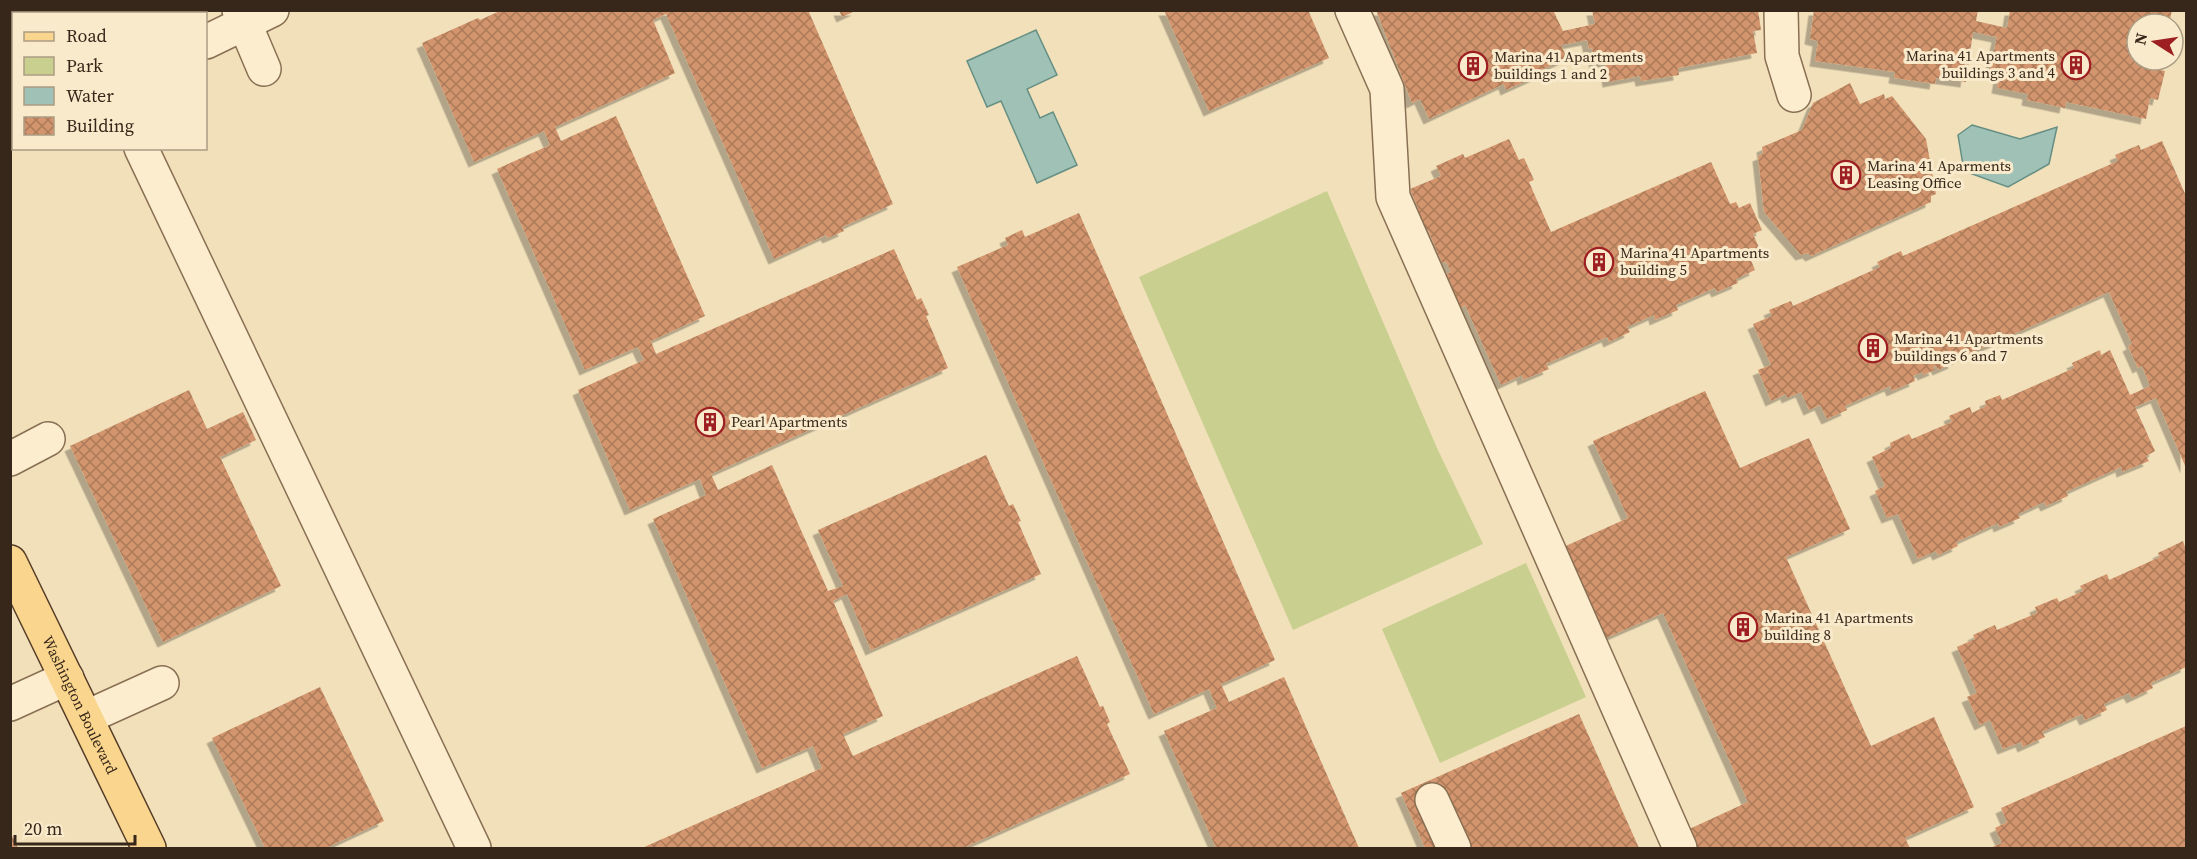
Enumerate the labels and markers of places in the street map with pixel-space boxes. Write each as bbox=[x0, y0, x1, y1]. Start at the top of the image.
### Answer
place label: Marina 41 Apartments buildings 3 and 4 bbox=[1906, 45, 2055, 83]
place label: Marina 41 Apartments buildings 1 and 2 bbox=[1494, 46, 1643, 84]
building icon: Marina 41 Apartments buildings 3 and 4 bbox=[2060, 49, 2092, 81]
building icon: Marina 41 Apartments buildings 1 and 2 bbox=[1457, 50, 1489, 82]
place label: Marina 41 Aparments Leasing Office bbox=[1867, 155, 2011, 193]
building icon: Marina 41 Aparments Leasing Office bbox=[1830, 159, 1862, 191]
place label: Marina 41 Apartments building 5 bbox=[1620, 242, 1769, 280]
building icon: Marina 41 Apartments building 5 bbox=[1583, 246, 1615, 278]
place label: Marina 41 Apartments buildings 6 and 7 bbox=[1894, 328, 2043, 366]
building icon: Marina 41 Apartments buildings 6 and 7 bbox=[1857, 332, 1889, 364]
building icon: Pearl Apartments bbox=[694, 406, 726, 438]
place label: Pearl Apartments bbox=[731, 411, 848, 432]
place label: Marina 41 Apartments building 8 bbox=[1764, 607, 1913, 645]
building icon: Marina 41 Apartments building 8 bbox=[1727, 611, 1759, 643]

